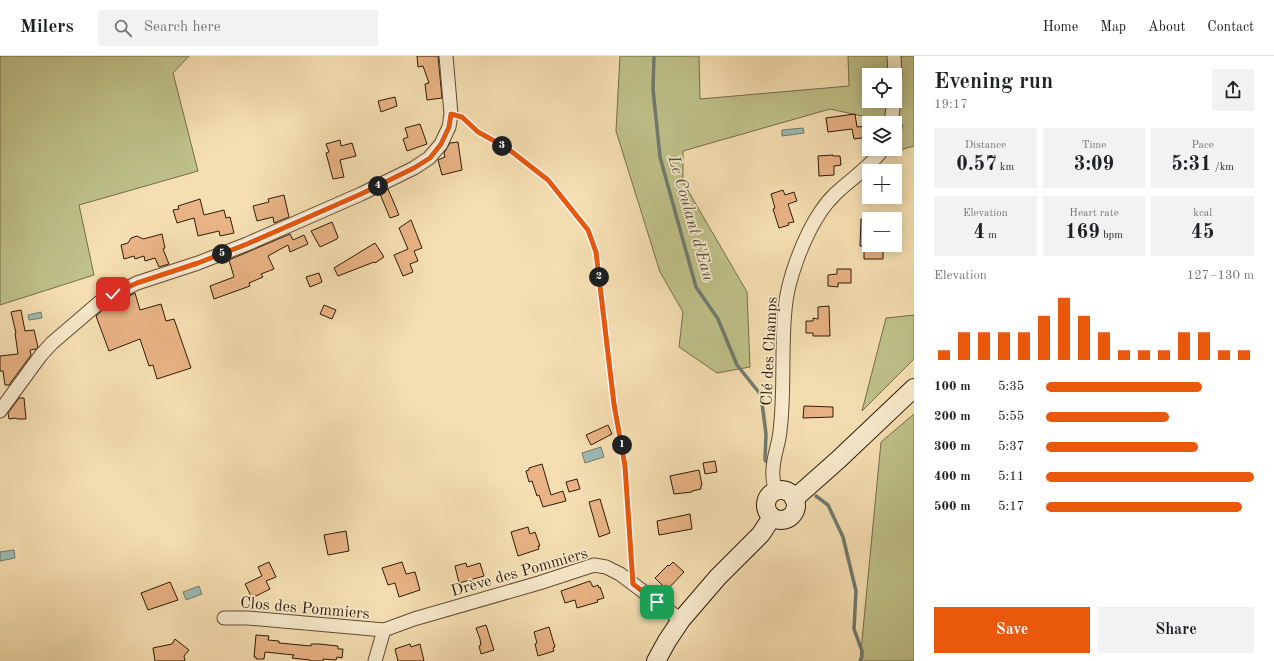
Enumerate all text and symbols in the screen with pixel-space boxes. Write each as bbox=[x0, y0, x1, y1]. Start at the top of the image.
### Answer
search box bbox=[98, 10, 378, 46]
icon: search bbox=[112, 17, 134, 39]
text: Milers bbox=[20, 18, 74, 37]
text: Search here bbox=[144, 20, 221, 35]
text: Home bbox=[1043, 20, 1078, 34]
text: Map bbox=[1100, 20, 1126, 34]
text: About bbox=[1148, 20, 1185, 34]
text: Contact bbox=[1207, 20, 1254, 34]
map controls bbox=[862, 68, 902, 252]
button: locate bbox=[862, 68, 902, 108]
button: share bbox=[1212, 69, 1254, 111]
text: Evening run bbox=[934, 71, 1053, 93]
text: 19:17 bbox=[934, 98, 968, 111]
button: layers bbox=[862, 116, 902, 156]
pin: 3 bbox=[492, 136, 512, 156]
text: 3 bbox=[499, 140, 505, 151]
text: Distance bbox=[965, 140, 1006, 151]
text: Time bbox=[1082, 140, 1106, 151]
text: Pace bbox=[1192, 140, 1214, 151]
water label: Le Coulant d'Eau bbox=[664, 153, 717, 284]
text: 0.57 bbox=[956, 155, 997, 175]
text: 3:09 bbox=[1074, 155, 1114, 175]
text: 5:31 bbox=[1171, 155, 1212, 175]
text: km bbox=[997, 162, 1014, 173]
text: /km bbox=[1212, 162, 1234, 173]
button: + bbox=[862, 164, 902, 204]
pin: 4 bbox=[368, 176, 388, 196]
text: 4 bbox=[375, 180, 381, 191]
text: Elevation bbox=[963, 208, 1008, 219]
text: Heart rate bbox=[1069, 208, 1119, 219]
text: kcal bbox=[1193, 208, 1212, 219]
button: − bbox=[862, 212, 902, 252]
text: 4 bbox=[974, 223, 985, 243]
text: 169 bbox=[1065, 223, 1100, 243]
text: 45 bbox=[1191, 223, 1214, 243]
text: m bbox=[985, 230, 997, 241]
text: bpm bbox=[1100, 230, 1123, 241]
pin: 5 bbox=[212, 244, 232, 264]
text: 5 bbox=[219, 248, 225, 259]
pin: 2 bbox=[589, 267, 609, 287]
text: Elevation bbox=[934, 269, 987, 282]
text: 127–130 m bbox=[1187, 269, 1254, 282]
text: 2 bbox=[596, 271, 602, 282]
pin bbox=[96, 277, 130, 311]
icon: check bbox=[102, 283, 124, 305]
street label: Clé des Champs bbox=[759, 296, 781, 406]
text: 100 m bbox=[934, 380, 971, 393]
text: 5:35 bbox=[998, 380, 1024, 393]
text: 200 m bbox=[934, 410, 971, 423]
text: 5:55 bbox=[998, 410, 1024, 423]
pin: 1 bbox=[612, 435, 632, 455]
text: 1 bbox=[619, 439, 625, 450]
text: 300 m bbox=[934, 440, 971, 453]
text: 5:37 bbox=[998, 440, 1024, 453]
text: 400 m bbox=[934, 470, 971, 483]
text: 5:11 bbox=[998, 470, 1024, 483]
text: 500 m bbox=[934, 500, 971, 513]
text: 5:17 bbox=[998, 500, 1024, 513]
street label: Drève des Pommiers bbox=[449, 546, 590, 600]
pin bbox=[640, 585, 674, 619]
icon: arrive bbox=[646, 591, 668, 613]
street label: Clos des Pommiers bbox=[239, 595, 370, 623]
button: Save bbox=[934, 607, 1090, 653]
button: Share bbox=[1098, 607, 1254, 653]

